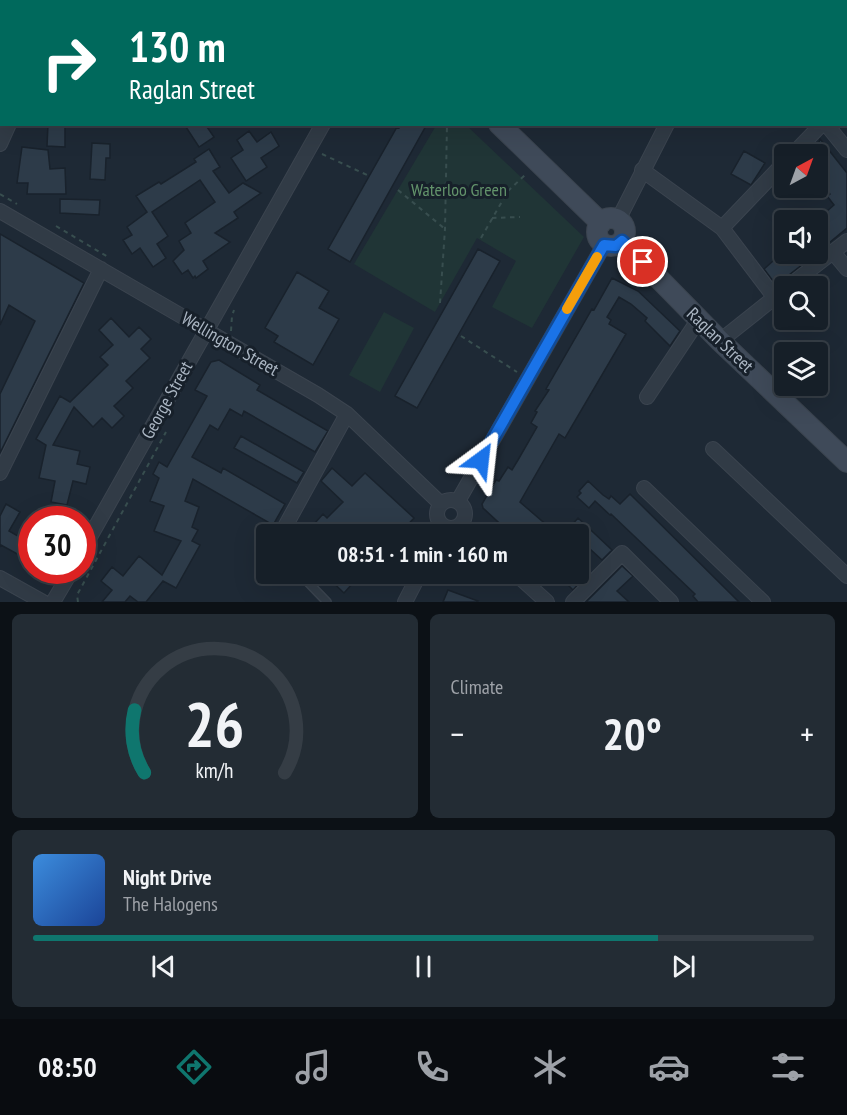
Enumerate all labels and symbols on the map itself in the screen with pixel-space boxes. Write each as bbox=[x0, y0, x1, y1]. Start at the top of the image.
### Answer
north arrow bbox=[774, 144, 828, 198]
park label: Waterloo Green bbox=[411, 178, 507, 201]
pin bbox=[617, 236, 668, 287]
street label: Raglan Street bbox=[682, 302, 759, 377]
street label: Wellington Street bbox=[178, 307, 283, 381]
street label: George Street bbox=[136, 357, 197, 443]
position arrow bbox=[449, 428, 513, 492]
speed limit sign: 30 bbox=[18, 506, 96, 584]

